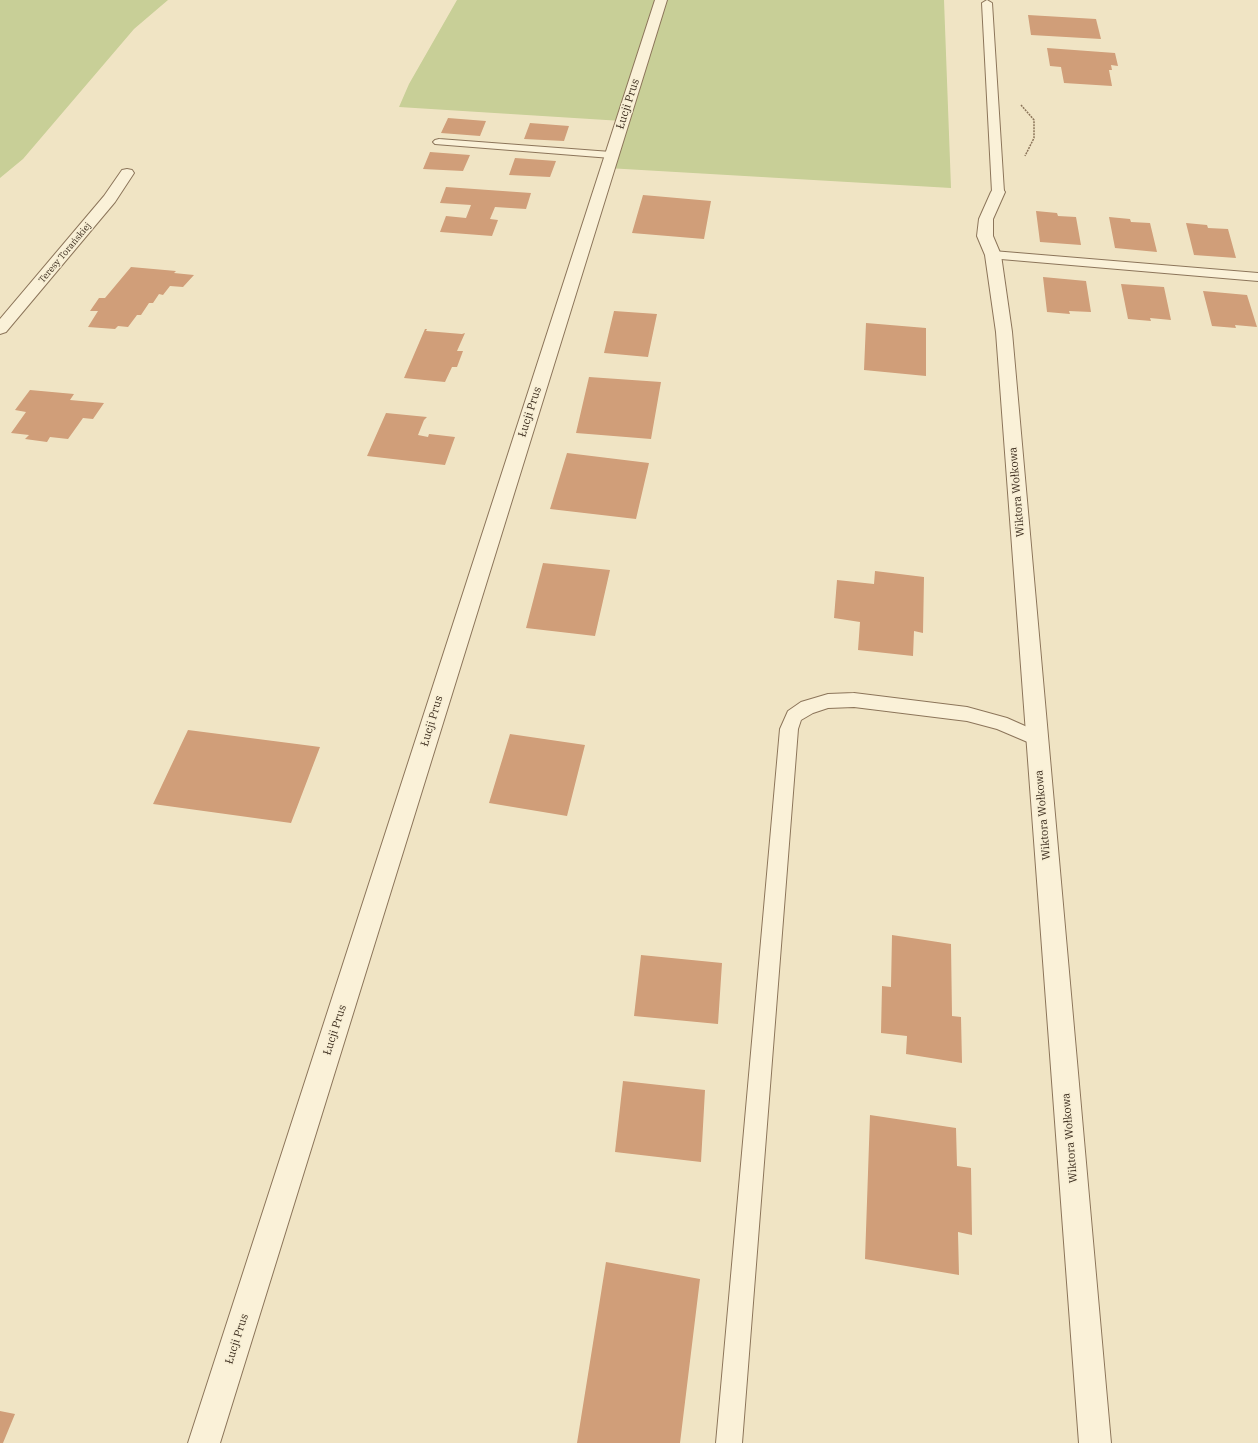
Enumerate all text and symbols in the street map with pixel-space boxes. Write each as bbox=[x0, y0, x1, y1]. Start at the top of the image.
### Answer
street label: Łucji Prus bbox=[614, 77, 642, 131]
street label: Teresy Torańskiej bbox=[37, 221, 93, 285]
street label: Łucji Prus bbox=[516, 385, 544, 439]
street label: Wiktora Wołkowa bbox=[1006, 446, 1028, 538]
street label: Łucji Prus bbox=[418, 694, 446, 748]
street label: Wiktora Wołkowa bbox=[1032, 769, 1054, 861]
street label: Łucji Prus bbox=[321, 1003, 349, 1057]
street label: Wiktora Wołkowa bbox=[1059, 1092, 1081, 1184]
street label: Łucji Prus bbox=[223, 1312, 251, 1366]

